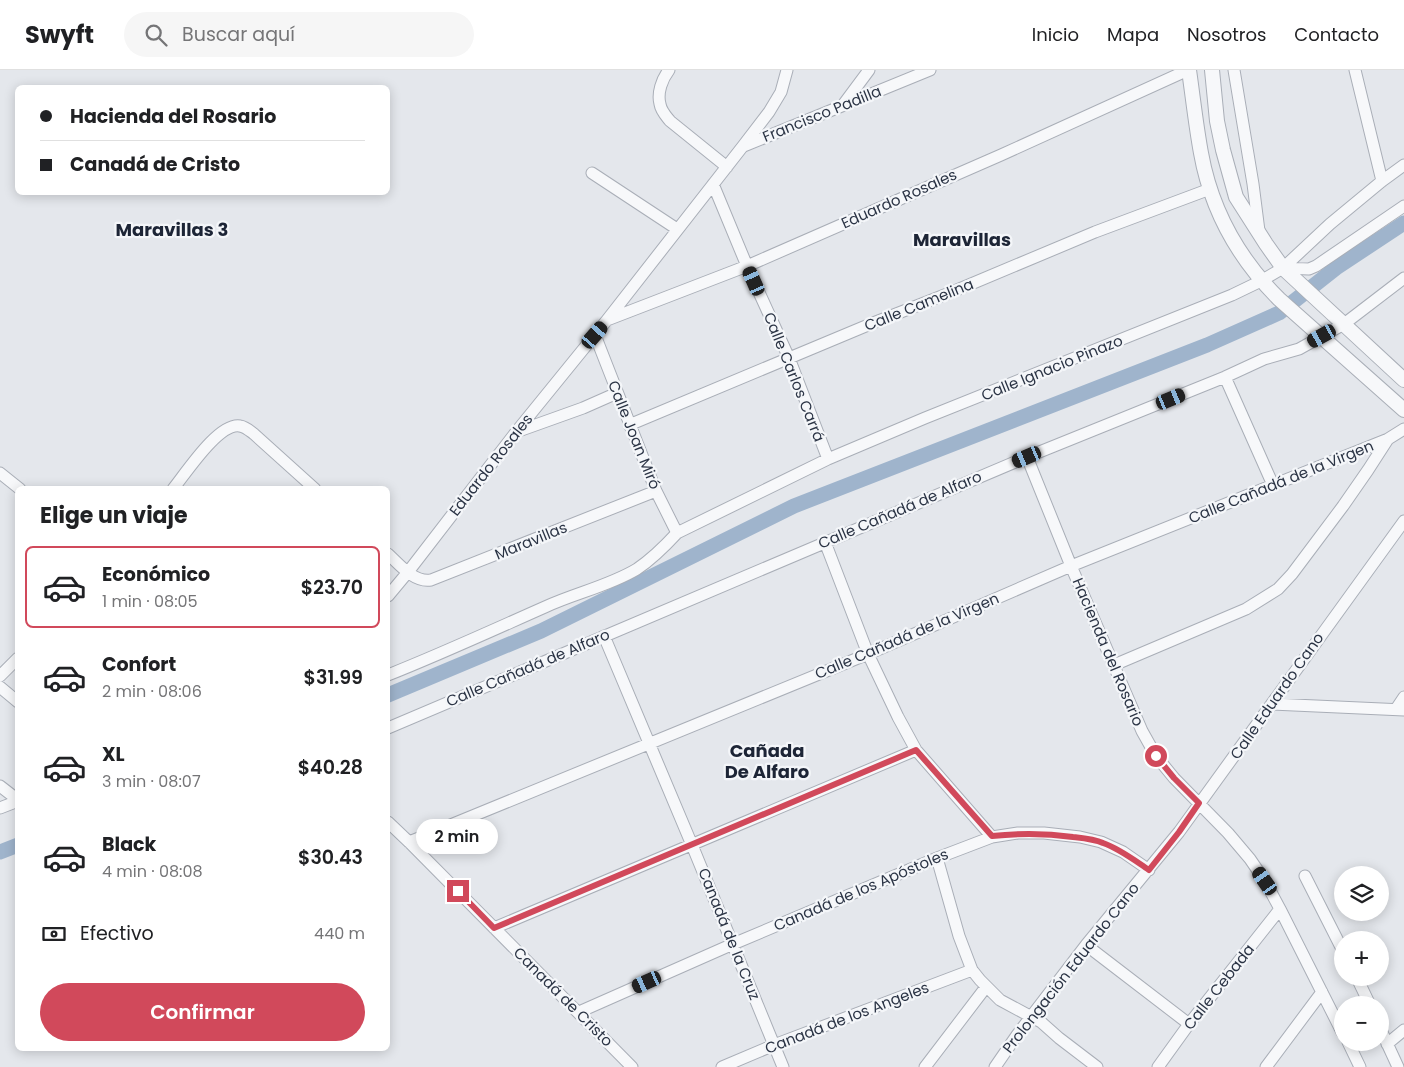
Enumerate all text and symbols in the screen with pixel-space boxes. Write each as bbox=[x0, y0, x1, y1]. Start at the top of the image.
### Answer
search box bbox=[124, 12, 474, 57]
text: Swyft bbox=[25, 18, 94, 51]
icon: search bbox=[142, 21, 170, 49]
text: Buscar aquí bbox=[182, 21, 295, 48]
text: Inicio bbox=[1032, 22, 1079, 47]
text: Mapa bbox=[1107, 22, 1159, 47]
text: Nosotros bbox=[1187, 22, 1266, 47]
text: Contacto bbox=[1294, 22, 1379, 47]
street label: Francisco Padilla bbox=[759, 80, 884, 147]
text: Hacienda del Rosario bbox=[70, 103, 276, 130]
text: Canadá de Cristo bbox=[70, 151, 240, 178]
street label: Eduardo Rosales bbox=[838, 164, 960, 233]
district label: Maravillas 3 bbox=[116, 217, 228, 242]
district label: Maravillas bbox=[913, 227, 1011, 252]
car bbox=[741, 264, 766, 298]
street label: Calle Camelina bbox=[861, 273, 977, 336]
street label: Calle Carlos Carrá bbox=[759, 309, 830, 445]
car bbox=[579, 319, 610, 351]
car bbox=[1305, 322, 1338, 350]
street label: Calle Ignacio Pinazo bbox=[978, 330, 1126, 406]
street label: Calle Joan Miró bbox=[603, 377, 666, 492]
car bbox=[1154, 386, 1187, 412]
street label: Eduardo Rosales bbox=[444, 409, 537, 520]
street label: Calle Cañadá de la Virgen bbox=[1185, 435, 1376, 528]
car bbox=[1010, 444, 1043, 470]
street label: Calle Cañadá de Alfaro bbox=[815, 466, 985, 554]
text: Elige un viaje bbox=[40, 500, 188, 531]
street label: Maravillas bbox=[492, 516, 570, 565]
text: Económico bbox=[102, 561, 210, 588]
icon: car bbox=[42, 565, 87, 610]
text: $23.70 bbox=[301, 574, 363, 601]
street label: Hacienda del Rosario bbox=[1068, 574, 1149, 729]
street label: Calle Cañadá de la Virgen bbox=[812, 587, 1002, 684]
text: 1 min · 08:05 bbox=[102, 590, 198, 613]
street label: Calle Cañadá de Alfaro bbox=[443, 624, 613, 712]
street label: Calle Eduardo Cano bbox=[1225, 628, 1328, 763]
text: Confort bbox=[102, 651, 176, 678]
icon: car bbox=[42, 655, 87, 700]
text: $31.99 bbox=[304, 664, 363, 691]
text: 2 min · 08:06 bbox=[102, 680, 202, 703]
district label: Cañada De Alfaro bbox=[725, 738, 809, 784]
text: XL bbox=[102, 741, 125, 768]
icon: car bbox=[42, 745, 87, 790]
route start bbox=[1145, 745, 1167, 767]
text: $40.28 bbox=[298, 754, 363, 781]
text: 3 min · 08:07 bbox=[102, 770, 201, 793]
callout: 2 min bbox=[417, 818, 499, 854]
text: 2 min bbox=[435, 825, 479, 848]
text: Black bbox=[102, 831, 156, 858]
icon: car bbox=[42, 835, 87, 880]
street label: Canadá de los Apóstoles bbox=[770, 843, 952, 936]
text: $30.43 bbox=[298, 844, 363, 871]
text: 4 min · 08:08 bbox=[102, 860, 203, 883]
car bbox=[1250, 864, 1279, 898]
street label: Canadá de la Cruz bbox=[693, 865, 766, 1003]
map controls bbox=[1334, 866, 1389, 1051]
button: layers bbox=[1334, 866, 1389, 921]
street label: Prolongación Eduardo Cano bbox=[997, 878, 1144, 1057]
route end bbox=[447, 880, 469, 902]
icon: cash bbox=[40, 920, 68, 948]
text: Efectivo bbox=[80, 920, 154, 947]
text: 440 m bbox=[314, 922, 365, 945]
button: + bbox=[1334, 931, 1389, 986]
street label: Calle Cebada bbox=[1178, 939, 1259, 1034]
street label: Canadá de Cristo bbox=[509, 942, 618, 1051]
car bbox=[630, 969, 663, 995]
street label: Canadá de los Angeles bbox=[762, 976, 932, 1059]
button: Confirmar bbox=[40, 983, 365, 1041]
button: − bbox=[1334, 996, 1389, 1051]

